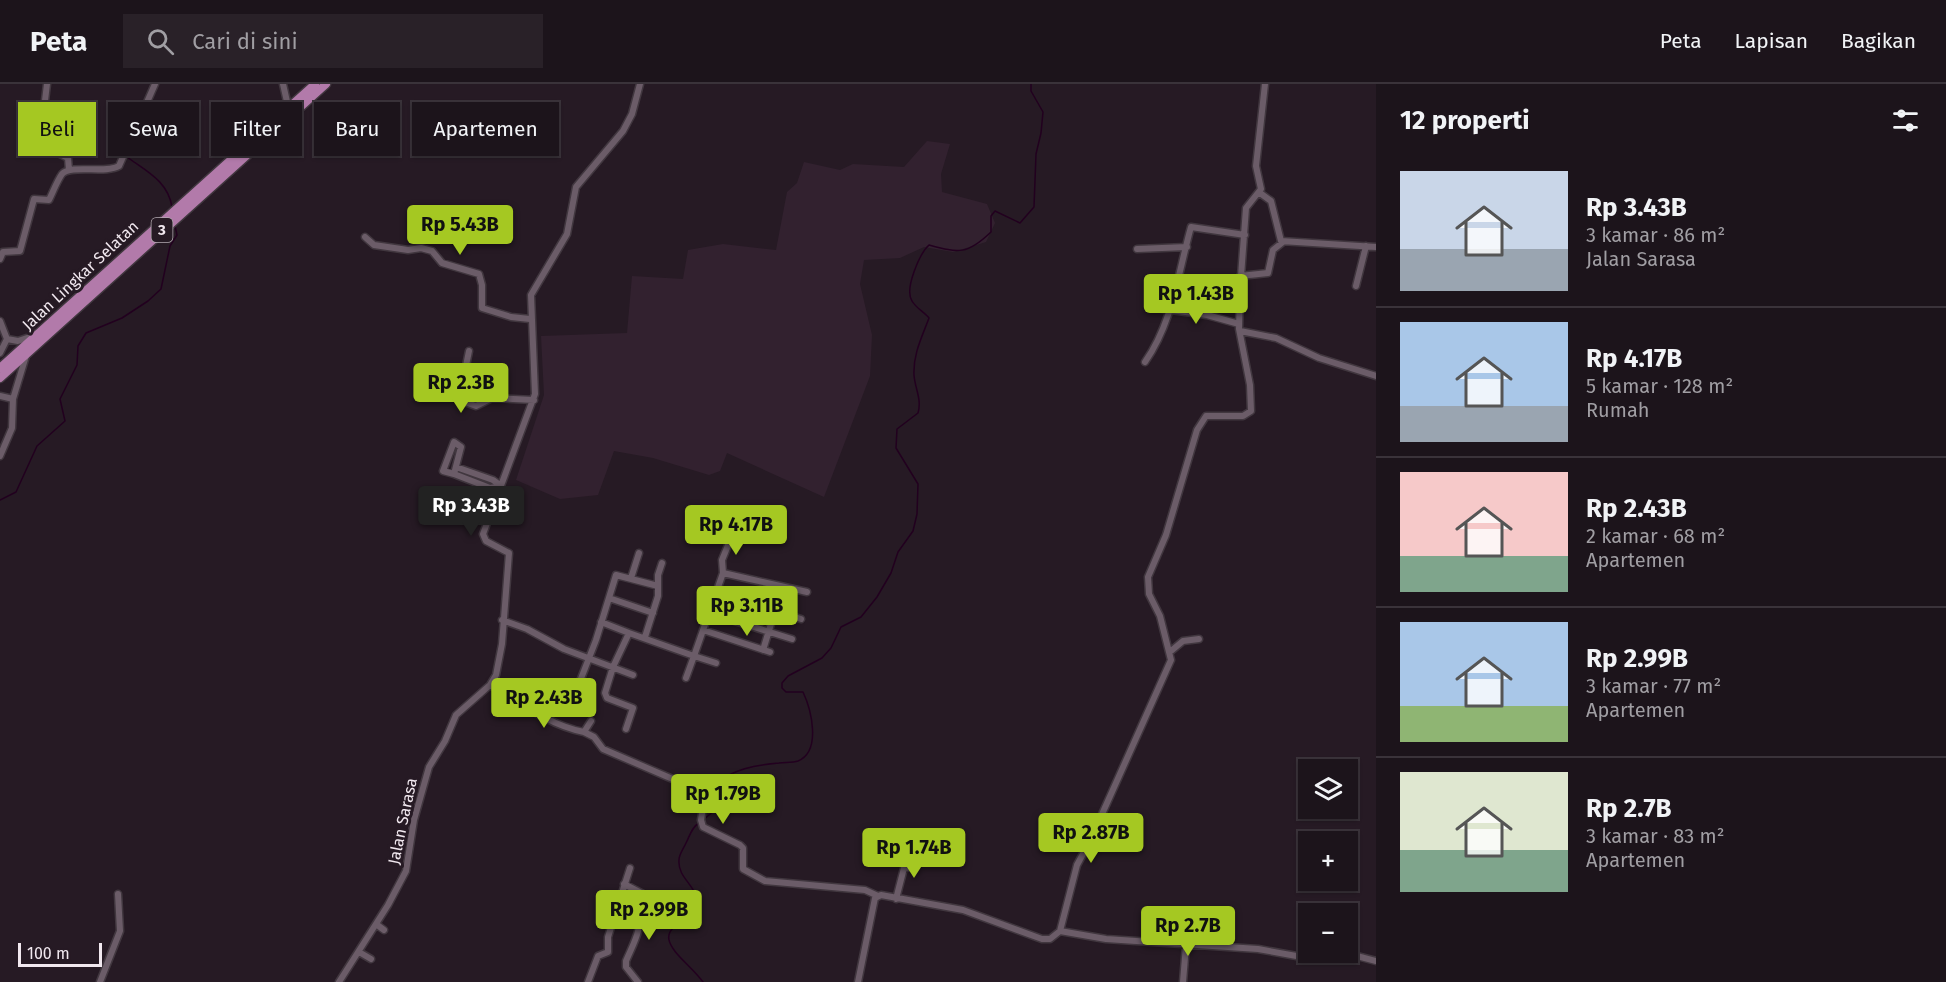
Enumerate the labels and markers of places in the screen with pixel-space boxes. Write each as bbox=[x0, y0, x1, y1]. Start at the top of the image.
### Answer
pin: Rp 5.43B bbox=[398, 205, 522, 256]
pin: Rp 1.43B bbox=[1134, 274, 1258, 325]
pin: Rp 2.3B bbox=[406, 363, 516, 414]
pin: Rp 3.43B bbox=[409, 486, 533, 537]
pin: Rp 4.17B bbox=[674, 505, 798, 556]
pin: Rp 3.11B bbox=[685, 586, 809, 637]
pin: Rp 2.43B bbox=[482, 678, 606, 729]
pin: Rp 1.79B bbox=[661, 774, 785, 825]
pin: Rp 2.87B bbox=[1029, 813, 1153, 864]
pin: Rp 1.74B bbox=[852, 828, 976, 879]
pin: Rp 2.99B bbox=[587, 890, 711, 941]
pin: Rp 2.7B bbox=[1133, 906, 1243, 957]

